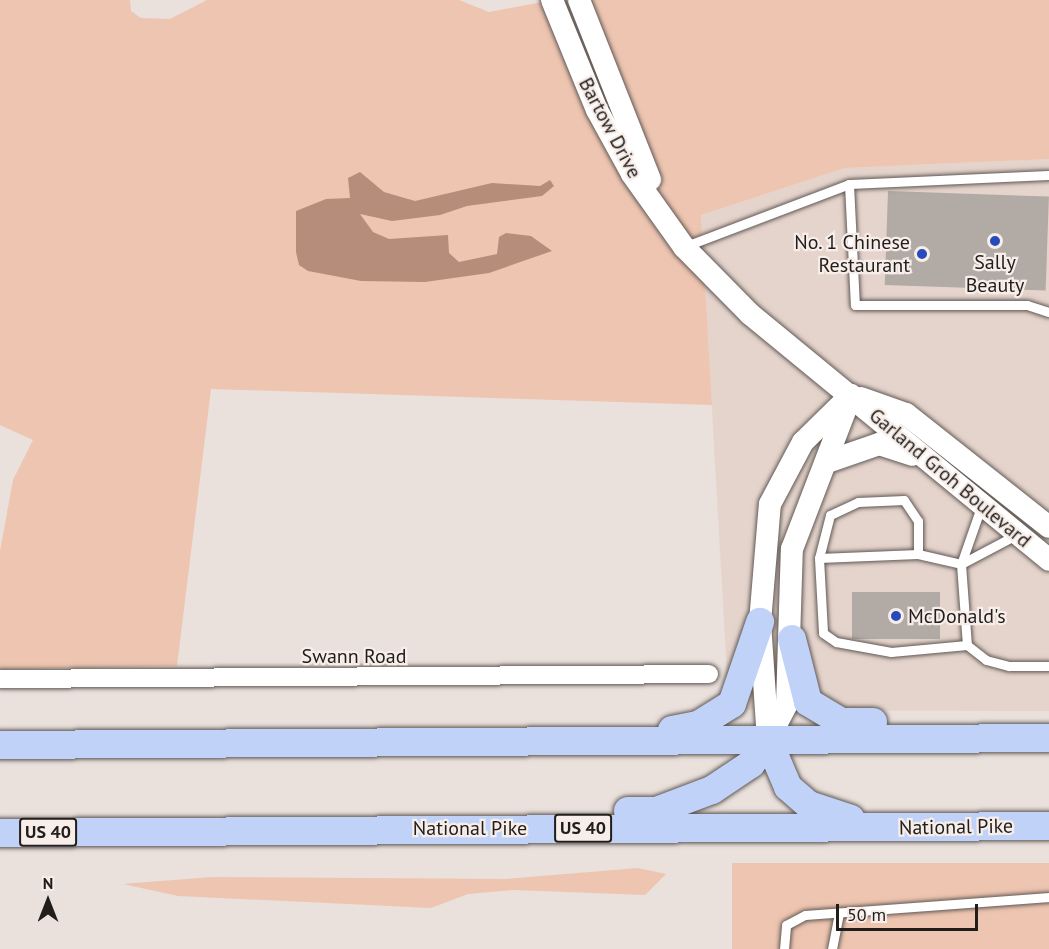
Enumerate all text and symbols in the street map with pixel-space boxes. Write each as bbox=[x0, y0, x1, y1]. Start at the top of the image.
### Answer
street label: Bartow Drive bbox=[573, 73, 647, 183]
place label: No. 1 Chinese Restaurant bbox=[793, 231, 910, 278]
marker: Sally Beauty bbox=[988, 234, 1002, 248]
marker: No. 1 Chinese Restaurant bbox=[915, 247, 929, 261]
place label: Sally Beauty bbox=[966, 250, 1024, 297]
street label: Garland Groh Boulevard bbox=[864, 403, 1036, 553]
place label: McDonald's bbox=[908, 604, 1006, 628]
marker: McDonald's bbox=[889, 609, 903, 623]
street label: Swann Road bbox=[302, 644, 406, 668]
road number: US 40 bbox=[553, 813, 613, 843]
street label: National Pike bbox=[899, 814, 1013, 840]
street label: National Pike bbox=[413, 816, 527, 840]
road number: US 40 bbox=[18, 817, 78, 847]
north arrow bbox=[18, 871, 78, 931]
text: N bbox=[43, 873, 53, 893]
scale bar bbox=[839, 892, 982, 930]
text: 50 m bbox=[847, 903, 886, 926]

